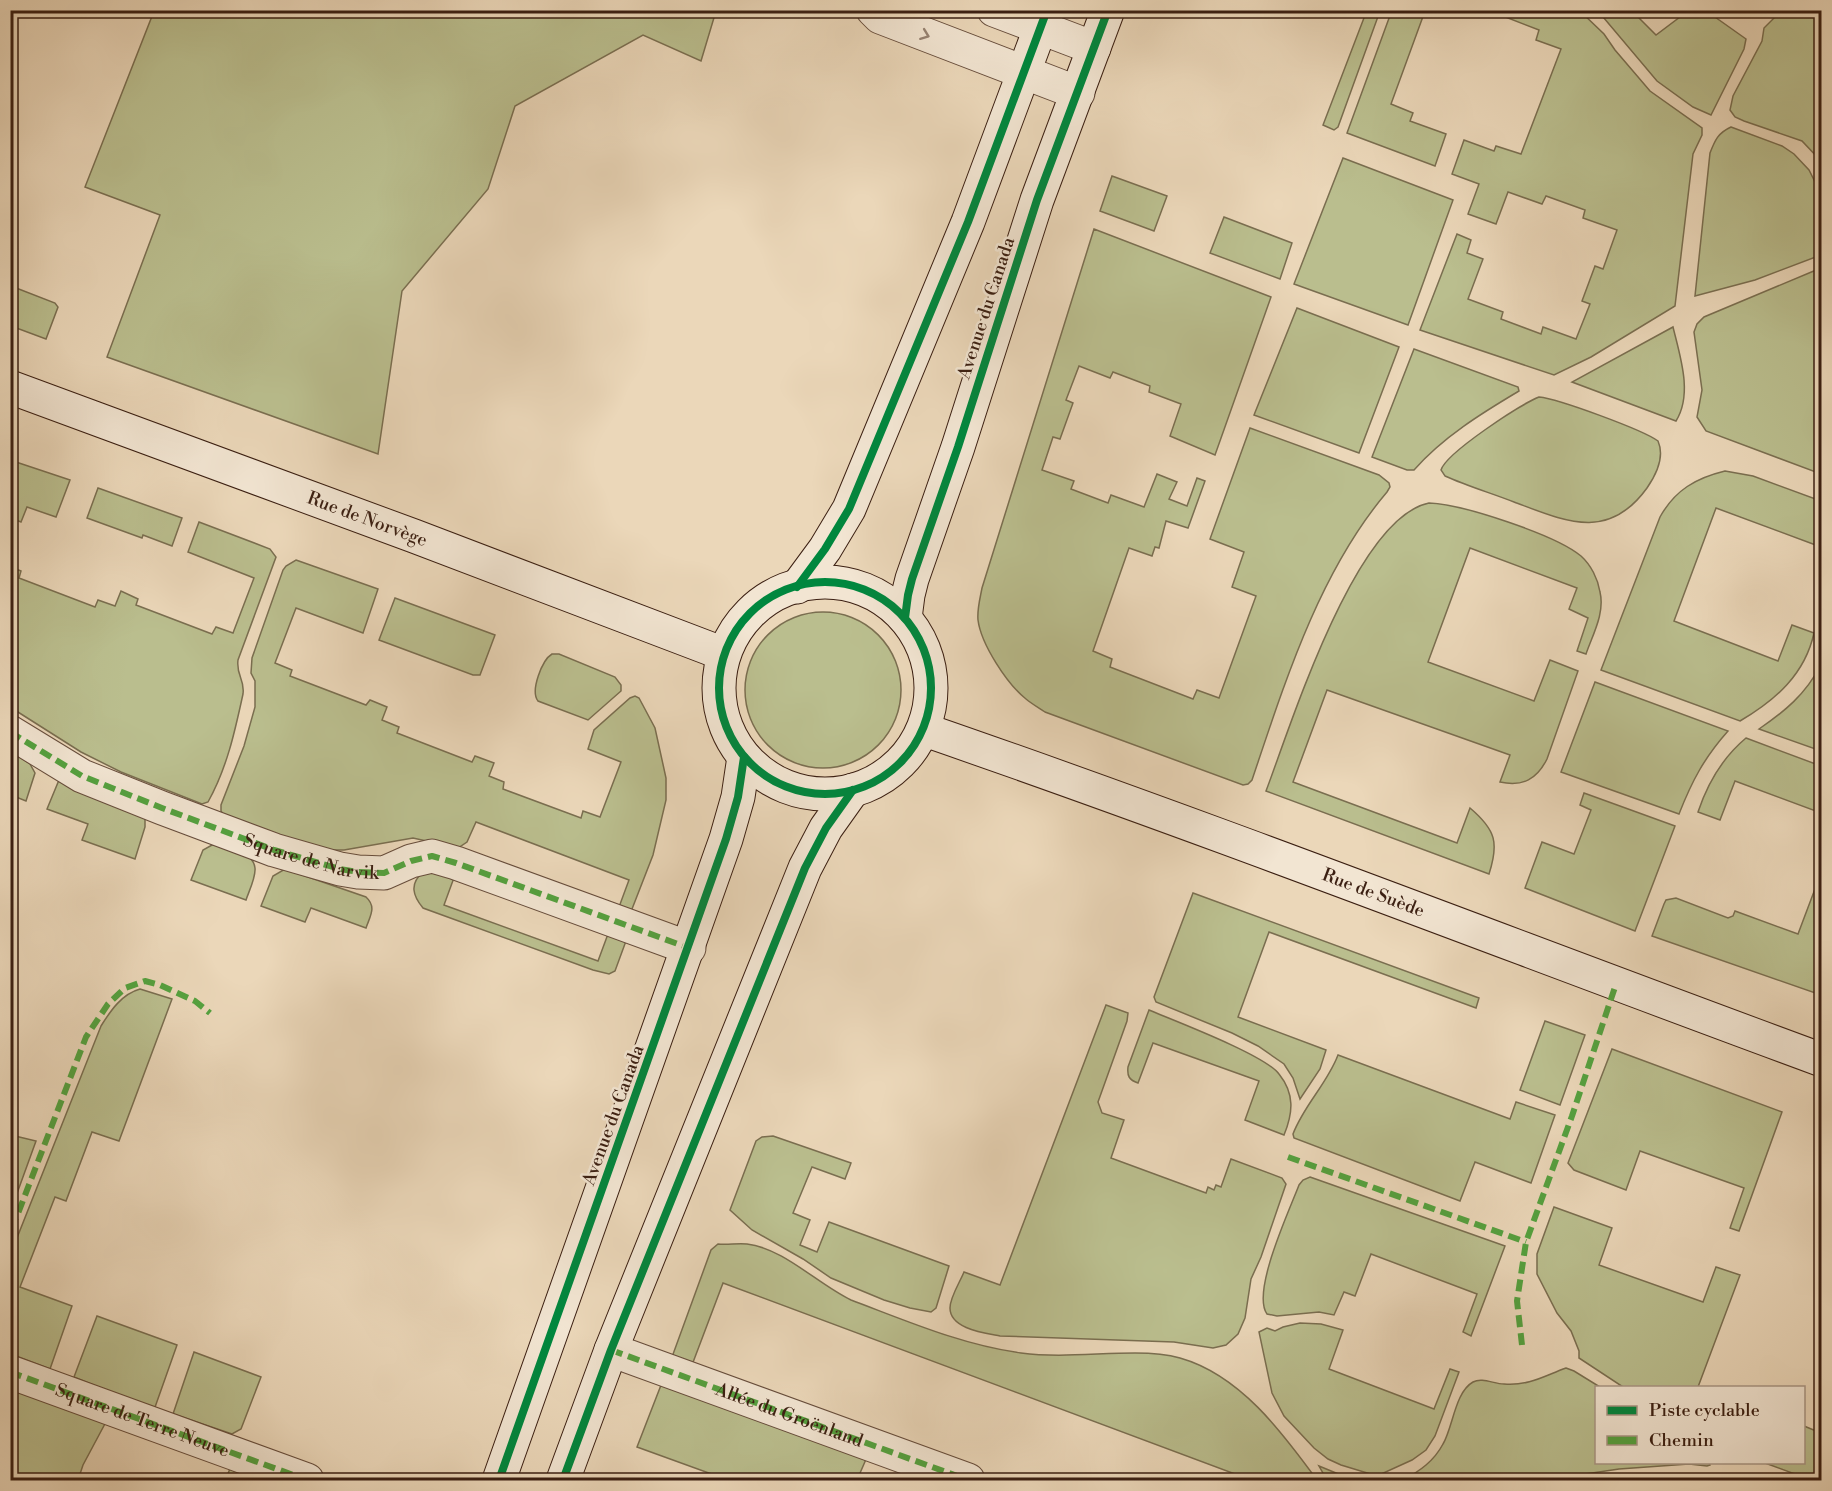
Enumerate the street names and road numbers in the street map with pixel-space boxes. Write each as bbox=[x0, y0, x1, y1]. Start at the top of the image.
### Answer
street label: Avenue du Canada bbox=[952, 233, 1021, 383]
street label: Rue de Norvège bbox=[304, 487, 431, 552]
street label: Square de Narvik bbox=[240, 829, 381, 885]
street label: Rue de Suède bbox=[1319, 863, 1428, 923]
street label: Avenue du Canada bbox=[577, 1041, 650, 1190]
street label: Allée du Groënland bbox=[712, 1378, 867, 1453]
street label: Square de Terre Neuve bbox=[52, 1379, 232, 1463]

